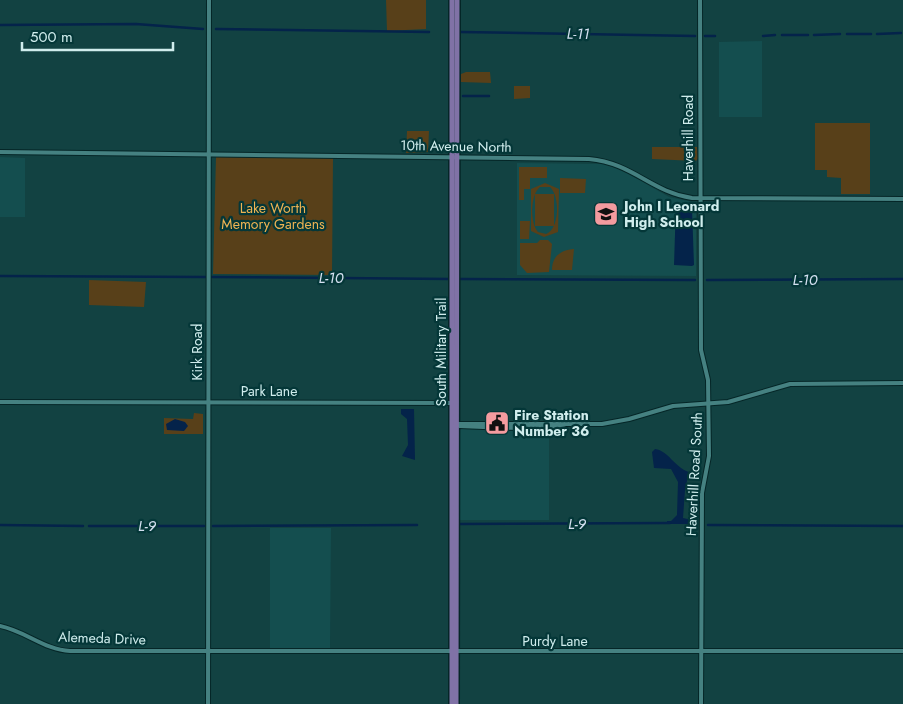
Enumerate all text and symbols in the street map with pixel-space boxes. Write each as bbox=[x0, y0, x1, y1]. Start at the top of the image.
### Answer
scale bar bbox=[22, 20, 174, 52]
water label: L-11 bbox=[566, 23, 590, 45]
text: 500 m bbox=[30, 26, 73, 48]
street label: Haverhill Road bbox=[678, 95, 698, 181]
street label: 10th Avenue North bbox=[400, 135, 512, 157]
place label: John I Leonard High School bbox=[621, 196, 719, 232]
park label: Lake Worth Memory Gardens bbox=[221, 198, 325, 234]
school or university icon: John I Leonard High School bbox=[593, 201, 619, 227]
water label: L-10 bbox=[319, 267, 344, 289]
water label: L-10 bbox=[793, 269, 818, 291]
street label: South Military Trail bbox=[431, 298, 451, 406]
street label: Kirk Road bbox=[187, 324, 207, 380]
street label: Park Lane bbox=[241, 381, 297, 401]
place label: Fire Station Number 36 bbox=[514, 405, 589, 441]
public building icon: Fire Station Number 36 bbox=[484, 410, 510, 436]
street label: Haverhill Road South bbox=[681, 412, 707, 536]
water label: L-9 bbox=[568, 513, 587, 535]
water label: L-9 bbox=[138, 515, 157, 537]
street label: Alemeda Drive bbox=[58, 626, 146, 650]
street label: Purdy Lane bbox=[522, 631, 588, 651]

